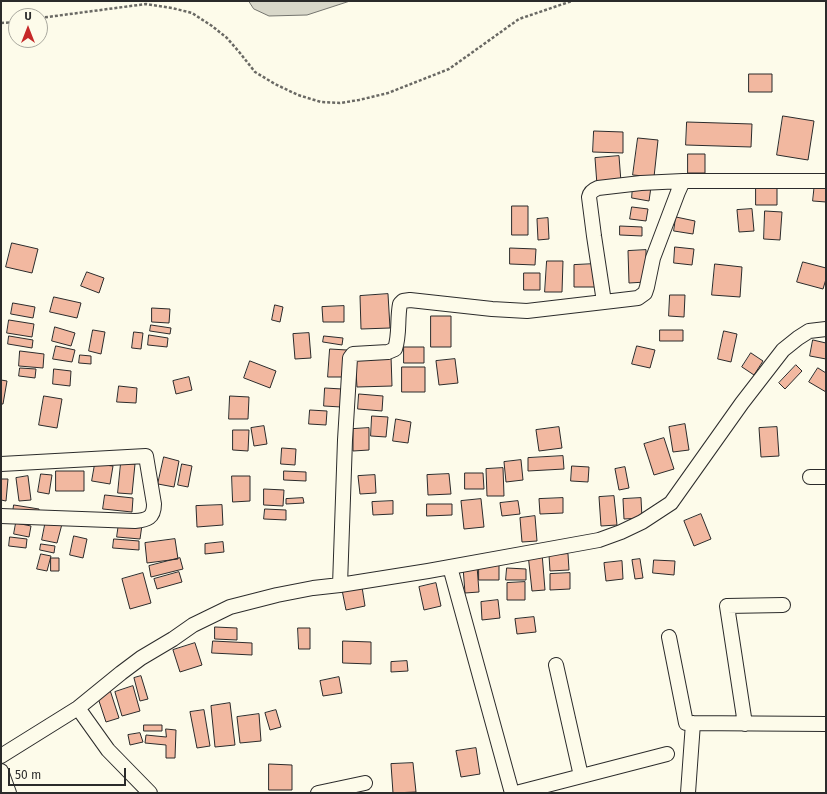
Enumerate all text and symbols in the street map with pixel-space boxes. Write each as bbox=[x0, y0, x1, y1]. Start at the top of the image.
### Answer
north arrow bbox=[8, 8, 48, 48]
text: U bbox=[24, 10, 32, 23]
scale bar bbox=[10, 760, 128, 786]
text: 50 m bbox=[15, 768, 41, 782]

